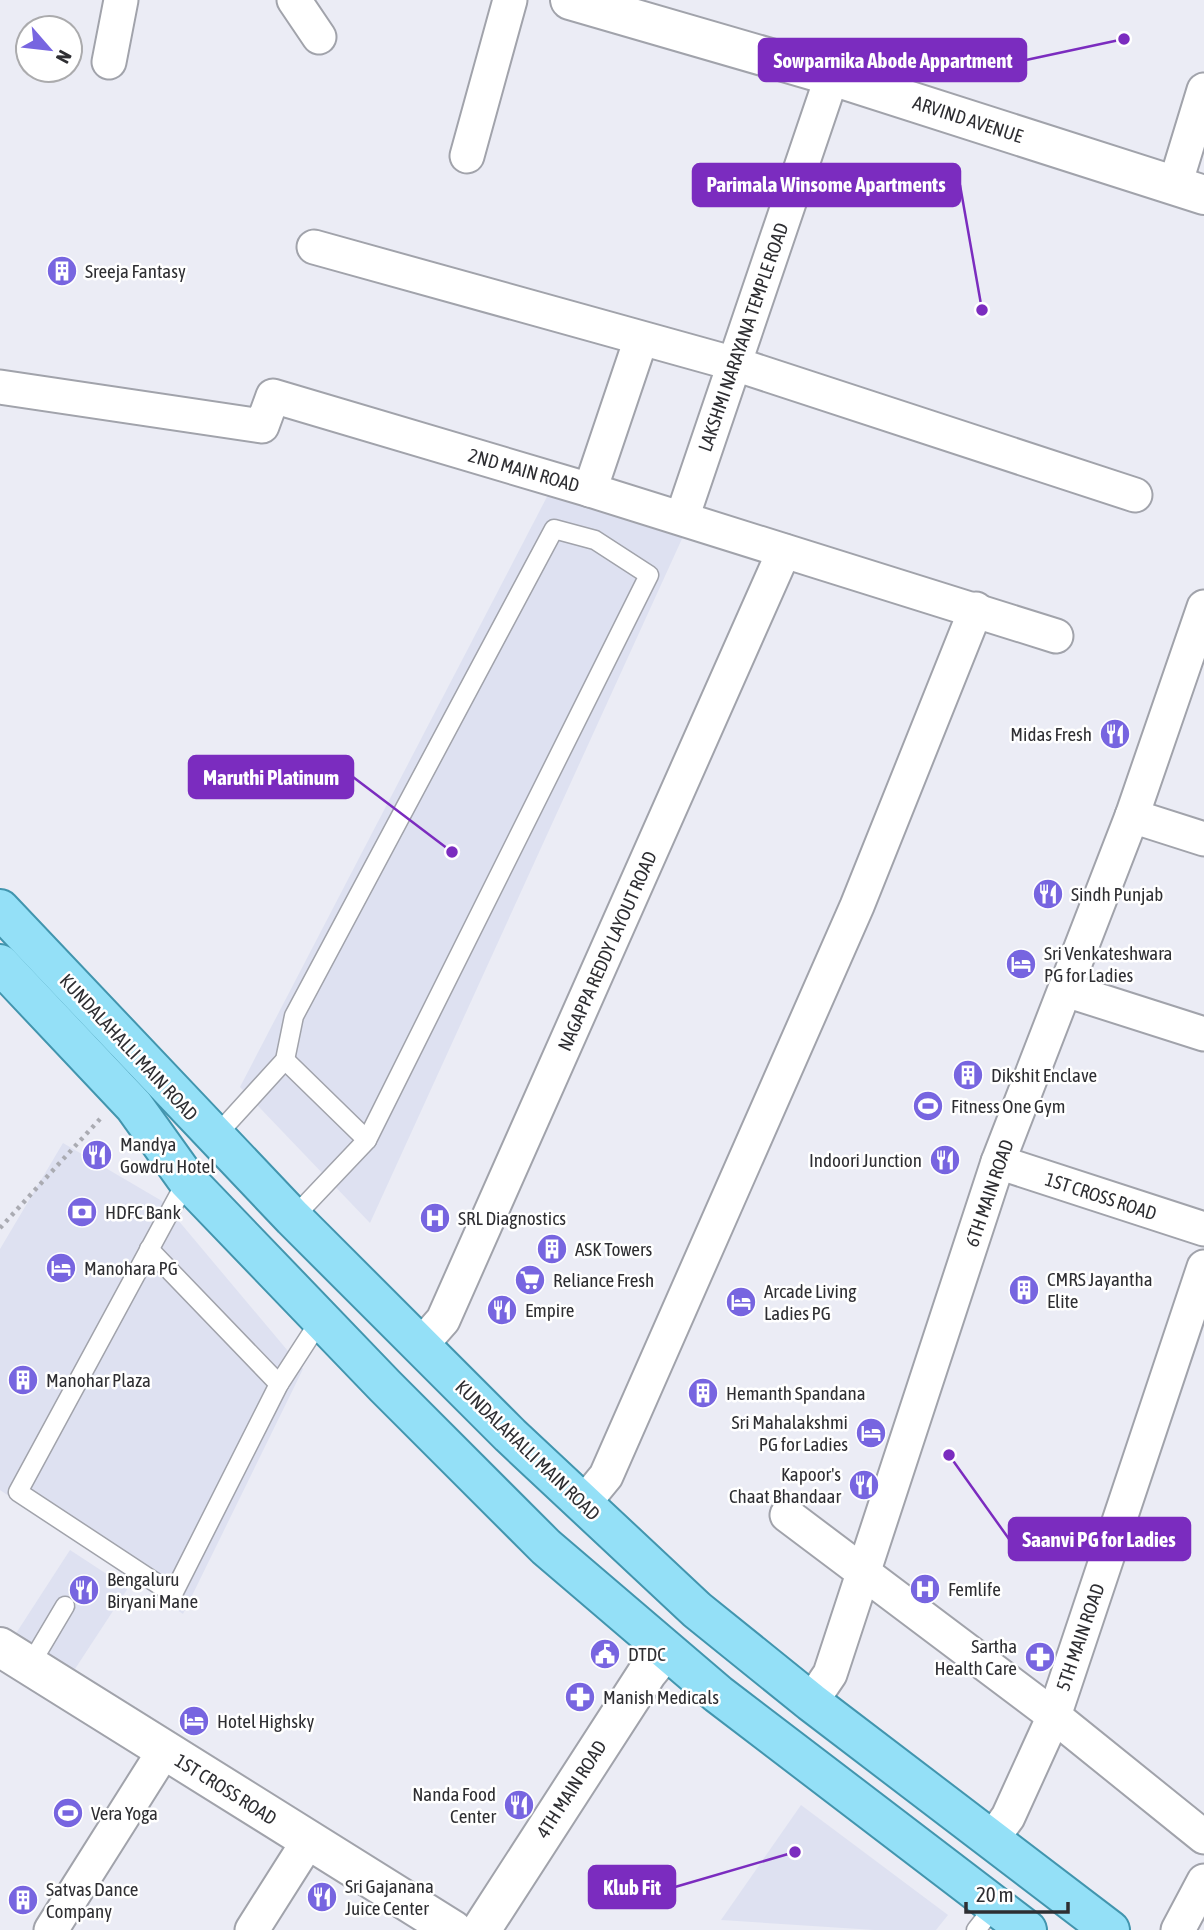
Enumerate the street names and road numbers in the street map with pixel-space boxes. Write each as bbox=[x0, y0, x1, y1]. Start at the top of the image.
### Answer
street label: ARVIND AVENUE bbox=[910, 91, 1026, 147]
street label: LAKSHMI NARAYANA TEMPLE ROAD bbox=[693, 220, 793, 454]
street label: 2ND MAIN ROAD bbox=[466, 444, 582, 496]
street label: NAGAPPA REDDY LAYOUT ROAD bbox=[553, 848, 661, 1054]
street label: KUNDALAHALLI MAIN ROAD bbox=[56, 969, 202, 1125]
street label: 6TH MAIN ROAD bbox=[960, 1136, 1018, 1250]
street label: 1ST CROSS ROAD bbox=[1043, 1168, 1159, 1224]
street label: KUNDALAHALLI MAIN ROAD bbox=[451, 1375, 605, 1525]
street label: 5TH MAIN ROAD bbox=[1051, 1580, 1109, 1694]
street label: 4TH MAIN ROAD bbox=[531, 1736, 611, 1842]
street label: 1ST CROSS ROAD bbox=[171, 1749, 281, 1829]

